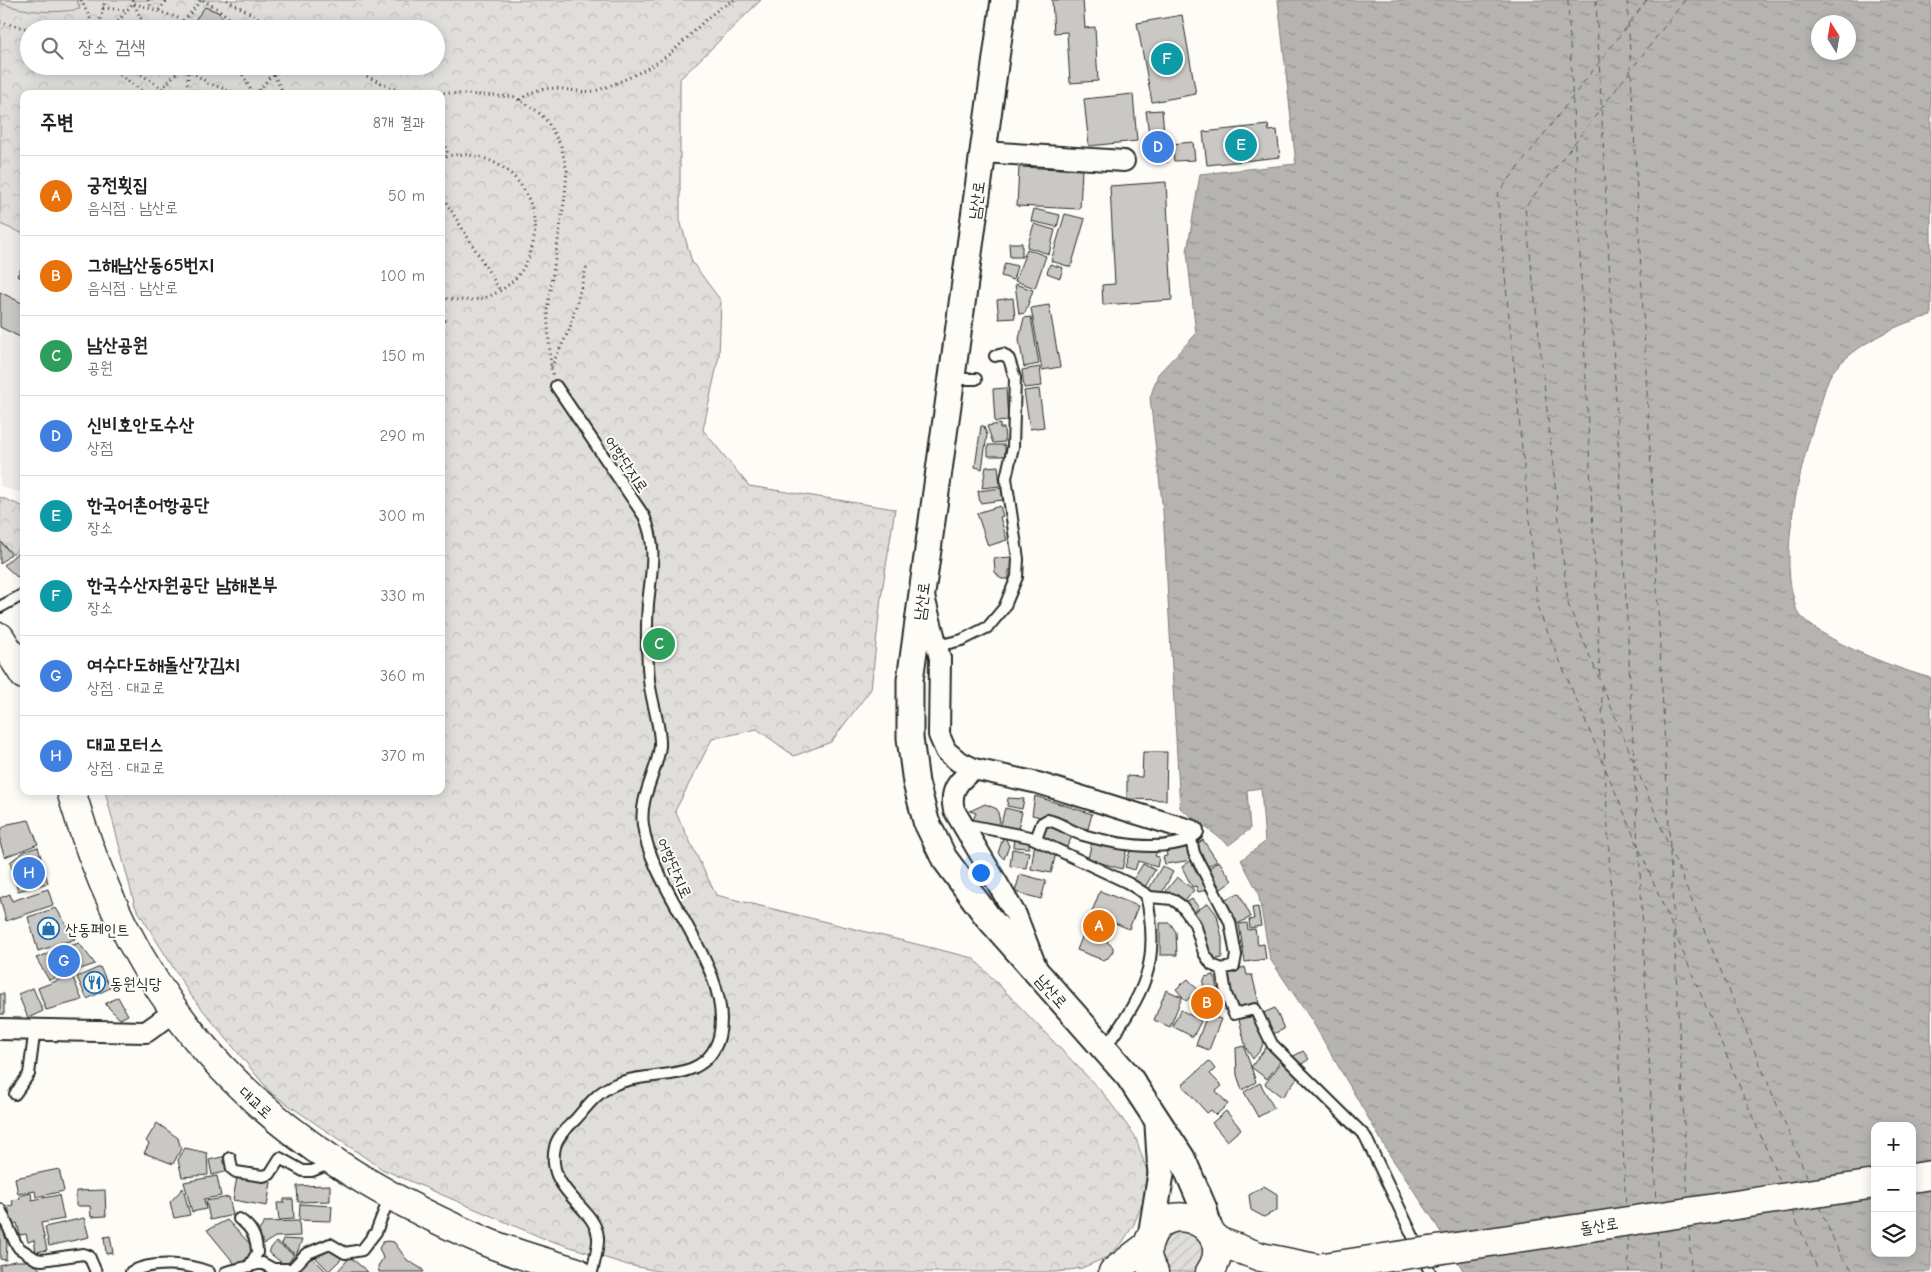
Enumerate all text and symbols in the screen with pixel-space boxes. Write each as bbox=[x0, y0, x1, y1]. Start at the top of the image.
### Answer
north arrow bbox=[1811, 15, 1856, 60]
search box bbox=[20, 20, 445, 75]
icon: search bbox=[38, 34, 66, 62]
text: 장소 검색 bbox=[78, 36, 146, 58]
pin: F bbox=[1151, 40, 1183, 78]
text: 주변 bbox=[40, 110, 74, 134]
text: 8개 결과 bbox=[373, 114, 425, 132]
pin: E bbox=[1225, 126, 1257, 164]
pin: D bbox=[1142, 128, 1174, 166]
text: 궁전횟집 bbox=[87, 174, 148, 196]
street label: 남산로 bbox=[965, 180, 989, 221]
text: A bbox=[52, 187, 60, 205]
text: 50 m bbox=[388, 187, 425, 205]
text: 음식점 · 남산로 bbox=[87, 199, 178, 217]
text: 그해남산동65번지 bbox=[87, 254, 214, 276]
text: B bbox=[51, 267, 61, 285]
text: 100 m bbox=[381, 267, 425, 285]
text: 음식점 · 남산로 bbox=[87, 279, 178, 297]
text: 남산공원 bbox=[87, 334, 148, 356]
text: C bbox=[51, 347, 61, 365]
text: 150 m bbox=[382, 347, 425, 365]
text: 공원 bbox=[87, 359, 113, 377]
text: 신비호안도수산 bbox=[87, 414, 194, 436]
text: D bbox=[51, 427, 61, 445]
text: 290 m bbox=[380, 427, 425, 445]
street label: 어항단지로 bbox=[601, 433, 652, 496]
text: 상점 bbox=[87, 439, 113, 457]
text: 한국어촌어항공단 bbox=[87, 494, 209, 516]
text: E bbox=[51, 507, 61, 525]
text: 300 m bbox=[379, 507, 425, 525]
text: 장소 bbox=[87, 519, 113, 537]
text: 한국수산자원공단 남해본부 bbox=[87, 574, 277, 596]
street label: 남산로 bbox=[910, 581, 934, 622]
text: F bbox=[51, 587, 61, 605]
text: 330 m bbox=[380, 587, 425, 605]
text: 장소 bbox=[87, 599, 113, 617]
pin: C bbox=[643, 625, 675, 663]
text: 여수다도해돌산갓김치 bbox=[87, 654, 240, 676]
text: G bbox=[50, 667, 62, 685]
text: 360 m bbox=[380, 667, 425, 685]
text: 상점 · 대교로 bbox=[87, 679, 165, 697]
text: 대교모터스 bbox=[87, 734, 163, 756]
text: H bbox=[50, 747, 62, 765]
text: 370 m bbox=[381, 747, 425, 765]
text: 상점 · 대교로 bbox=[87, 759, 165, 777]
street label: 어항단지로 bbox=[653, 835, 695, 901]
pin: H bbox=[13, 854, 45, 892]
your location bbox=[968, 860, 994, 886]
pin: A bbox=[1083, 907, 1115, 945]
shop icon: 산동페인트 bbox=[37, 917, 61, 941]
place label: 산동페인트 bbox=[65, 921, 129, 939]
pin: G bbox=[48, 942, 80, 980]
restaurant icon: 동원식당 bbox=[82, 971, 106, 995]
street label: 남산로 bbox=[1032, 971, 1071, 1012]
place label: 동원식당 bbox=[110, 975, 162, 993]
pin: B bbox=[1191, 984, 1223, 1022]
street label: 대교로 bbox=[235, 1083, 276, 1122]
map controls bbox=[1871, 1122, 1916, 1257]
button: + bbox=[1871, 1122, 1916, 1167]
button: − bbox=[1871, 1167, 1916, 1212]
button: layers bbox=[1871, 1212, 1916, 1257]
street label: 돌산로 bbox=[1579, 1214, 1620, 1238]

